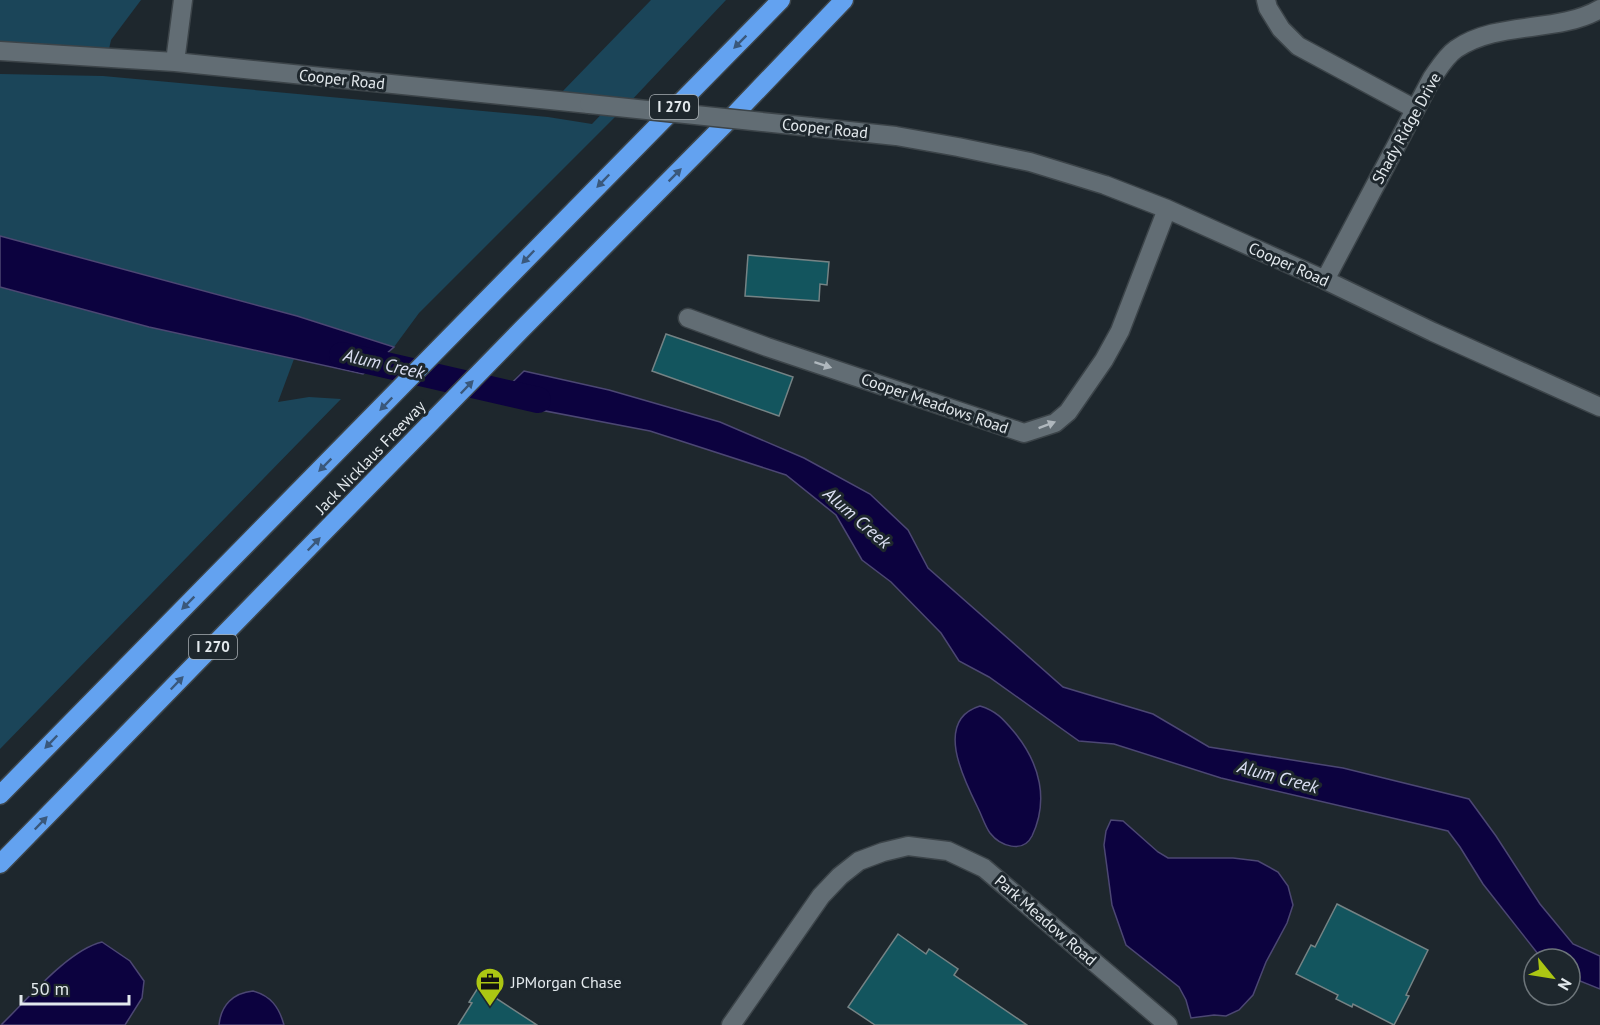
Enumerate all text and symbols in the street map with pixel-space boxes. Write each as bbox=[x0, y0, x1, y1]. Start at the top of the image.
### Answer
one-way arrow bbox=[733, 34, 747, 48]
street label: Cooper Road bbox=[298, 65, 386, 93]
street label: Shady Ridge Drive bbox=[1367, 69, 1445, 187]
road number: I 270 bbox=[650, 95, 698, 119]
street label: Cooper Road bbox=[781, 114, 869, 142]
one-way arrow bbox=[667, 169, 681, 183]
one-way arrow bbox=[596, 173, 610, 188]
street label: Cooper Road bbox=[1246, 237, 1332, 291]
one-way arrow bbox=[521, 249, 535, 263]
water label: Alum Creek bbox=[340, 343, 428, 384]
one-way arrow bbox=[814, 361, 832, 371]
street label: Cooper Meadows Road bbox=[859, 368, 1011, 438]
one-way arrow bbox=[459, 380, 473, 394]
street label: Jack Nicklaus Freeway bbox=[310, 396, 430, 519]
one-way arrow bbox=[379, 396, 393, 410]
one-way arrow bbox=[1038, 420, 1056, 429]
one-way arrow bbox=[319, 457, 333, 471]
water label: Alum Creek bbox=[818, 481, 897, 554]
one-way arrow bbox=[306, 537, 320, 551]
one-way arrow bbox=[181, 595, 195, 609]
road number: I 270 bbox=[189, 635, 237, 659]
one-way arrow bbox=[170, 677, 184, 691]
one-way arrow bbox=[44, 734, 58, 749]
water label: Alum Creek bbox=[1234, 754, 1322, 799]
one-way arrow bbox=[34, 815, 48, 830]
street label: Park Meadow Road bbox=[991, 870, 1101, 970]
north arrow bbox=[1522, 947, 1582, 1007]
office icon: JPMorgan Chase bbox=[474, 966, 506, 1008]
scale bar bbox=[21, 968, 129, 1006]
place label: JPMorgan Chase bbox=[510, 972, 622, 992]
text: N bbox=[1554, 975, 1576, 994]
text: 50 m bbox=[30, 977, 69, 1000]

